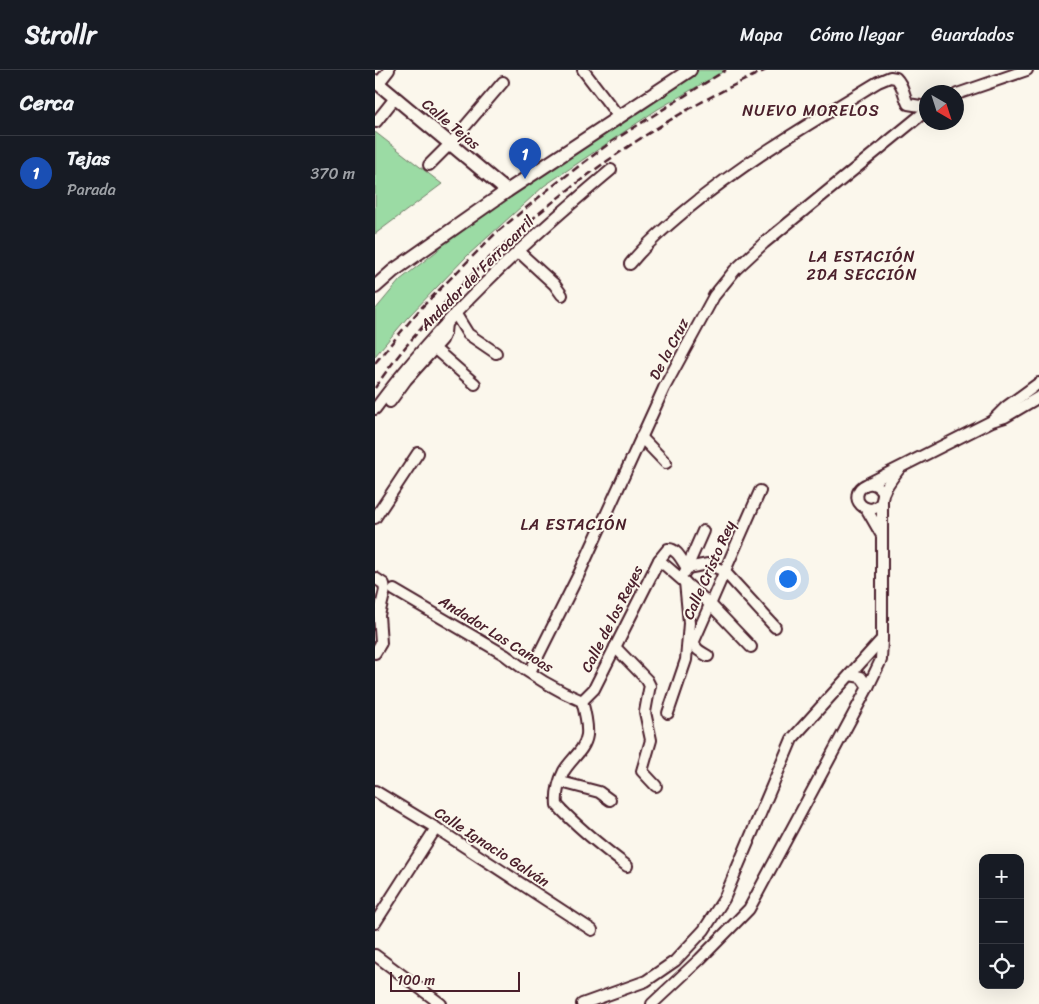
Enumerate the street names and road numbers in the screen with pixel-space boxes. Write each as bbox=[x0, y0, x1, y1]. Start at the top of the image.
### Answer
street label: Calle Tejas bbox=[416, 92, 486, 156]
street label: Andador del Ferrocarril bbox=[413, 209, 541, 337]
street label: De la Cruz bbox=[642, 313, 697, 385]
street label: Calle Cristo Rey bbox=[676, 516, 743, 624]
street label: Calle de los Reyes bbox=[574, 561, 650, 677]
street label: Andador Las Canoas bbox=[433, 588, 559, 680]
street label: Calle Ignacio Galván bbox=[429, 800, 555, 894]

